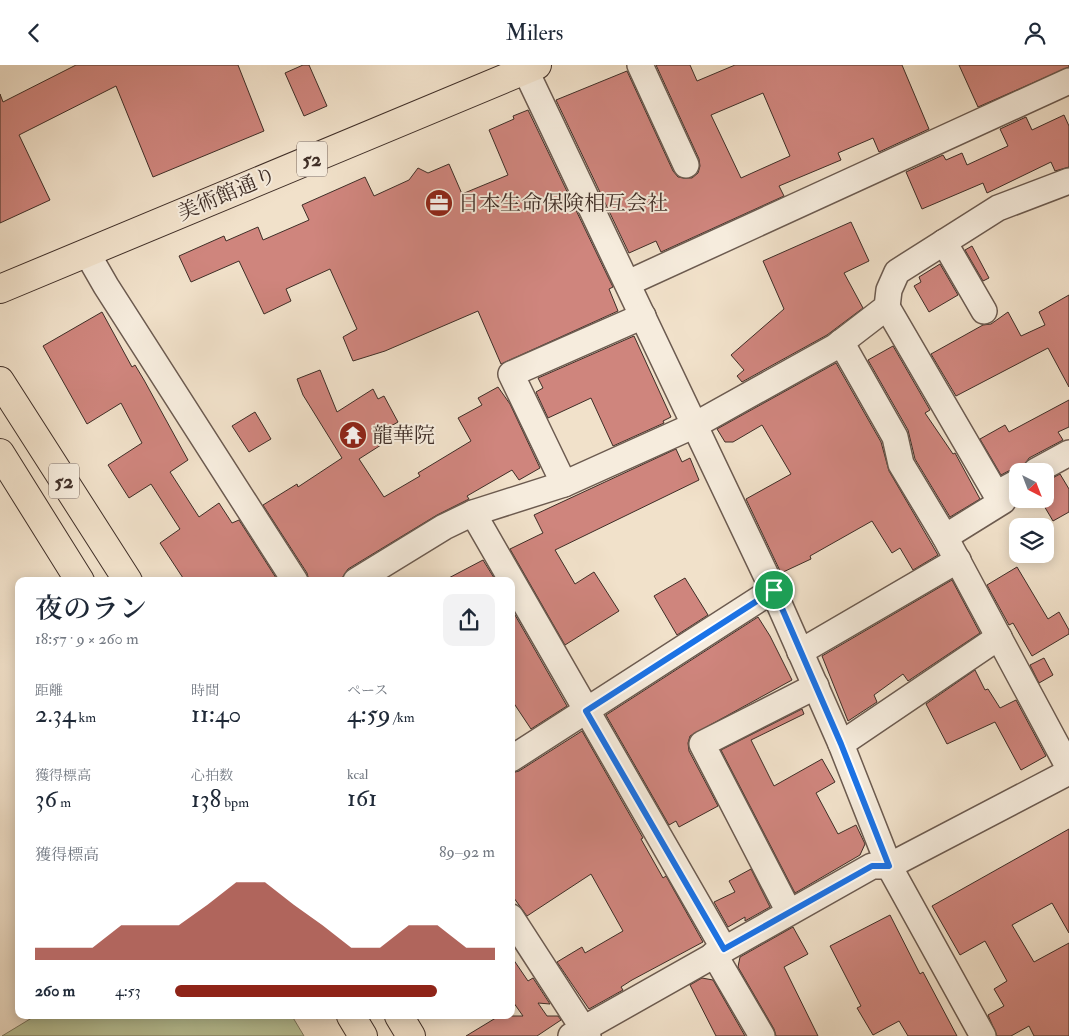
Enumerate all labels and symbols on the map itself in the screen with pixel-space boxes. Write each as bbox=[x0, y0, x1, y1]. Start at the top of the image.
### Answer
road number: 52 bbox=[297, 141, 327, 177]
street label: 美術館通り bbox=[173, 161, 281, 227]
office icon: 日本生命保険相互会社 bbox=[424, 188, 454, 218]
place label: 日本生命保険相互会社 bbox=[458, 190, 668, 217]
temple icon: 龍華院 bbox=[338, 420, 368, 450]
place label: 龍華院 bbox=[372, 422, 435, 449]
road number: 52 bbox=[49, 463, 79, 499]
north arrow bbox=[1009, 463, 1054, 507]
pin bbox=[753, 569, 795, 611]

